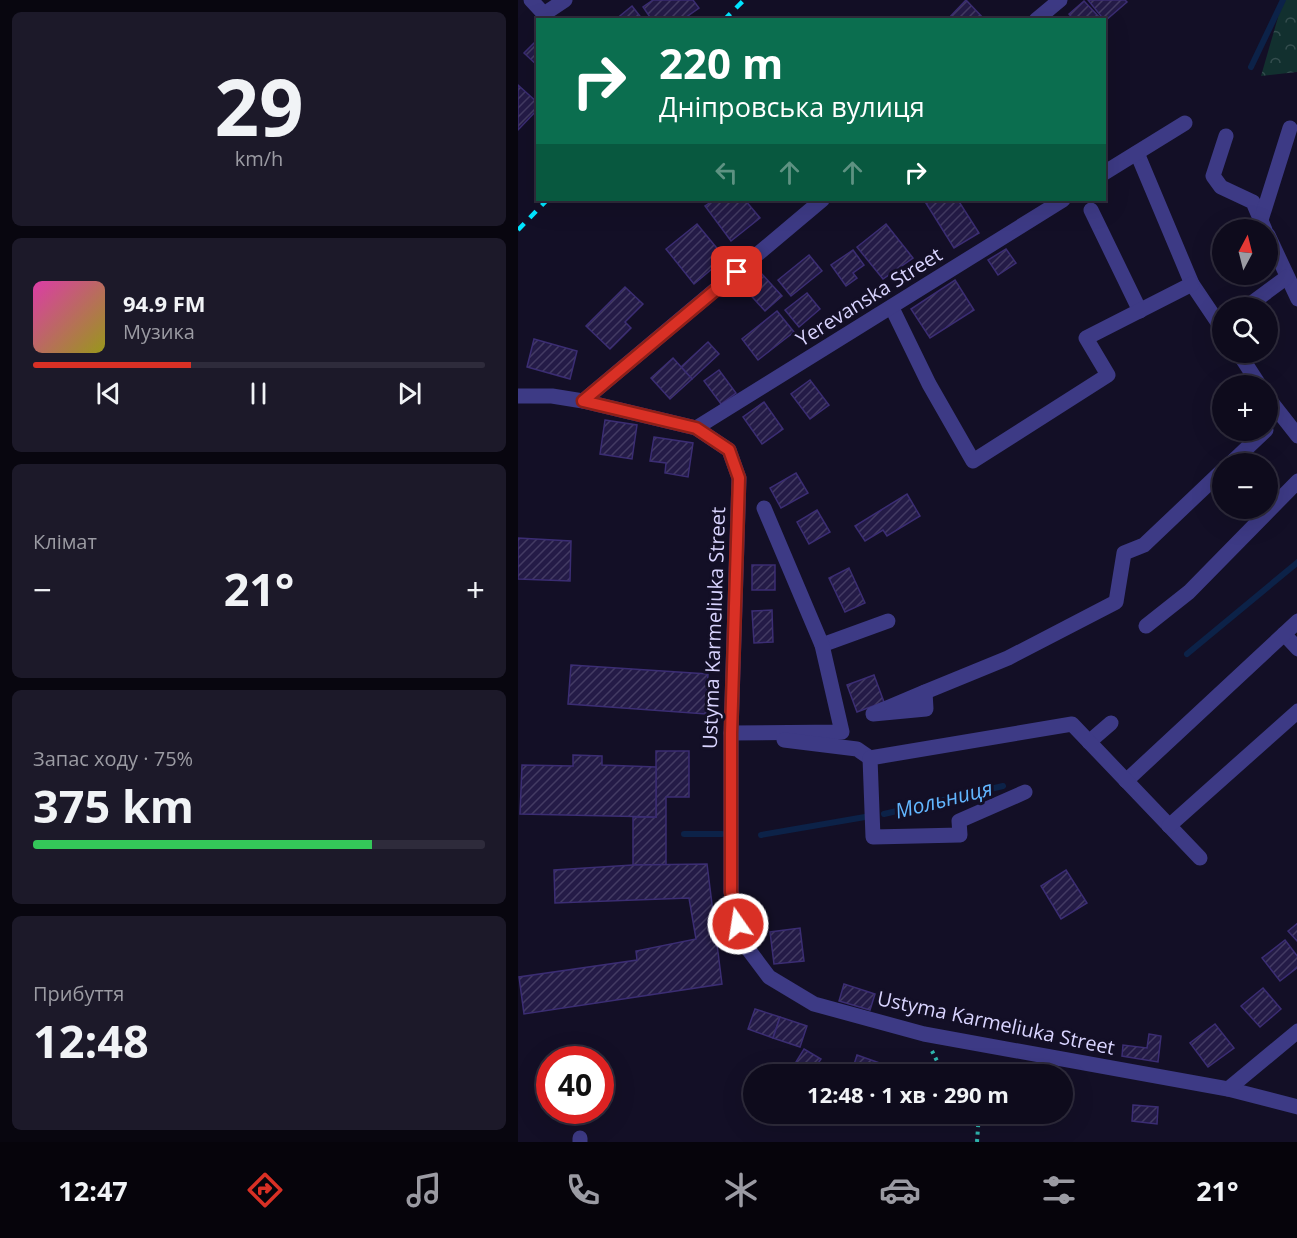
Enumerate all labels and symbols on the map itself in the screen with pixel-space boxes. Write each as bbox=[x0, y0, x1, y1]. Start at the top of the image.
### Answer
north arrow bbox=[1212, 219, 1278, 285]
street label: Yerevanska Street bbox=[791, 241, 947, 352]
pin bbox=[711, 246, 762, 297]
street label: Ustyma Karmeliuka Street bbox=[696, 506, 731, 750]
water label: Мольниця bbox=[892, 773, 996, 825]
position arrow bbox=[706, 892, 770, 956]
street label: Ustyma Karmeliuka Street bbox=[875, 984, 1117, 1061]
speed limit sign: 40 bbox=[536, 1046, 614, 1124]

